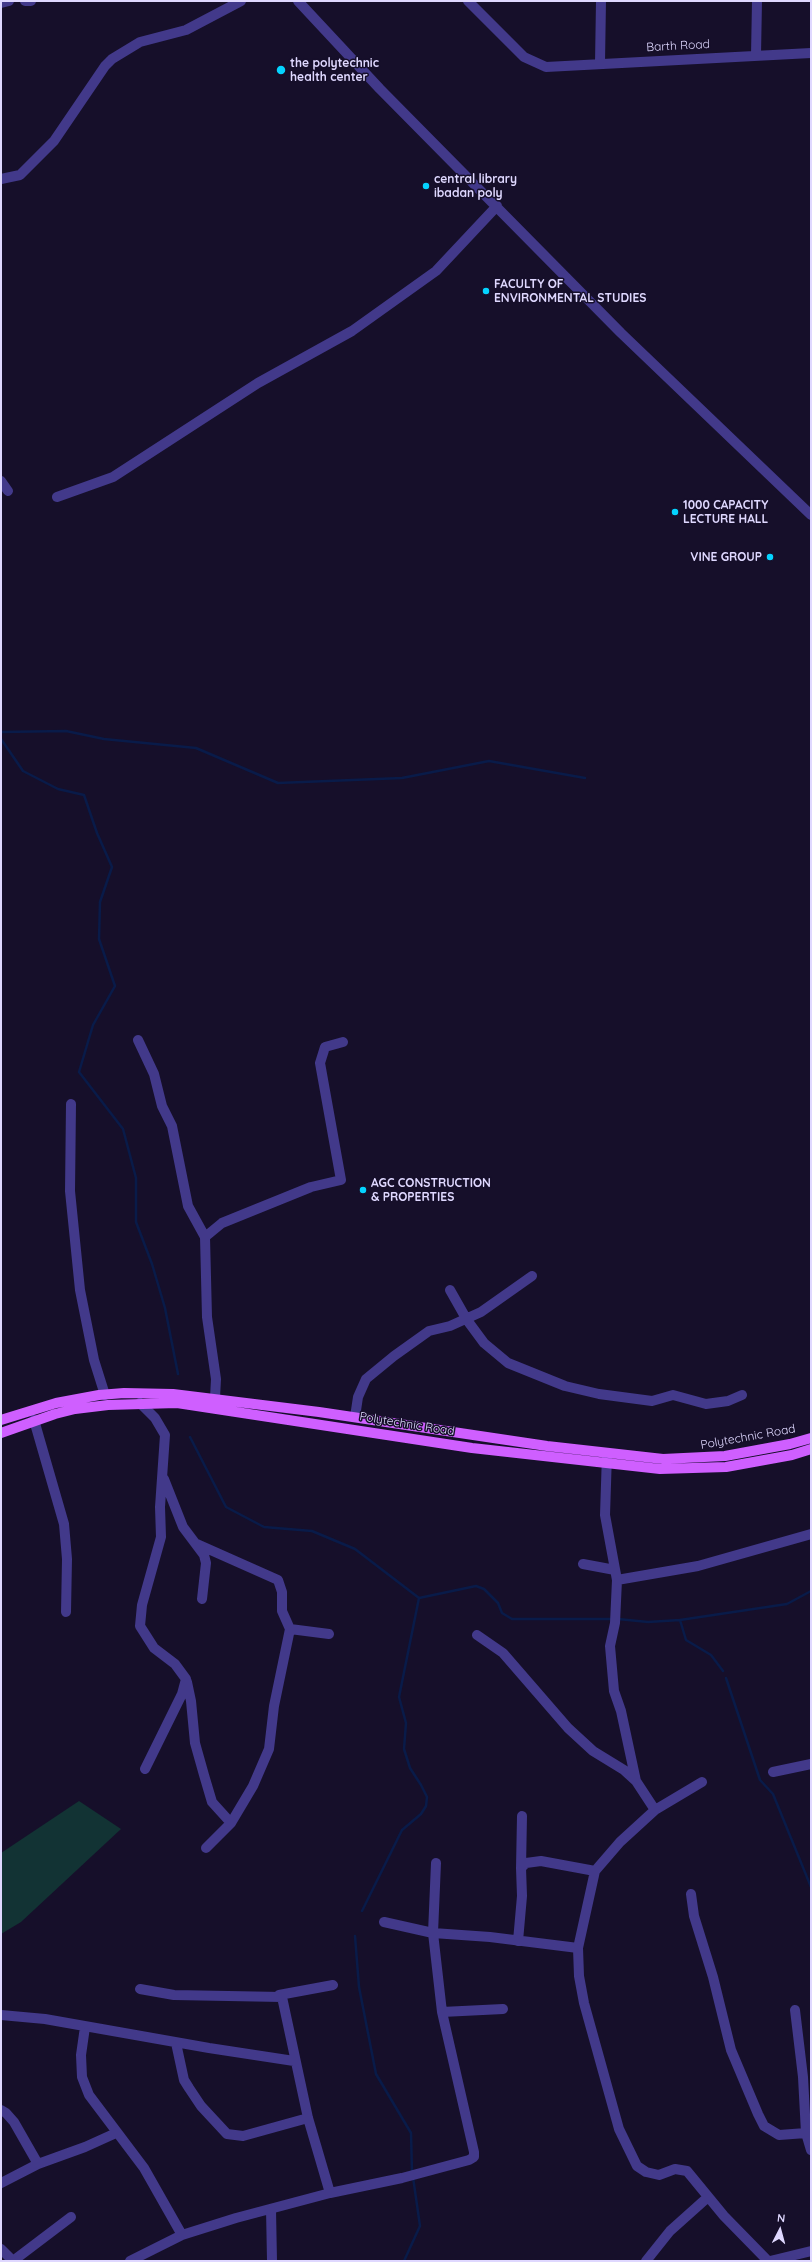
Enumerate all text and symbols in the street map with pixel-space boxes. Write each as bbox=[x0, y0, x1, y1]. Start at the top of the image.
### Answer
street label: Barth Road bbox=[646, 37, 710, 55]
place label: the polytechnic health center bbox=[290, 56, 379, 84]
marker: the polytechnic health center bbox=[275, 64, 287, 76]
place label: central library ibadan poly bbox=[434, 172, 517, 200]
marker: central library ibadan poly bbox=[421, 181, 431, 191]
place label: FACULTY OF ENVIRONMENTAL STUDIES bbox=[494, 277, 646, 305]
marker: FACULTY OF ENVIRONMENTAL STUDIES bbox=[481, 286, 491, 296]
place label: 1000 CAPACITY LECTURE HALL bbox=[683, 498, 768, 526]
marker: 1000 CAPACITY LECTURE HALL bbox=[670, 507, 680, 517]
place label: VINE GROUP bbox=[690, 550, 762, 564]
marker: VINE GROUP bbox=[765, 552, 775, 562]
place label: AGC CONSTRUCTION & PROPERTIES bbox=[371, 1176, 491, 1204]
marker: AGC CONSTRUCTION & PROPERTIES bbox=[358, 1185, 368, 1195]
street label: Polytechnic Road bbox=[358, 1409, 456, 1439]
street label: Polytechnic Road bbox=[699, 1422, 797, 1452]
north arrow bbox=[760, 2210, 800, 2250]
text: N bbox=[776, 2211, 786, 2225]

